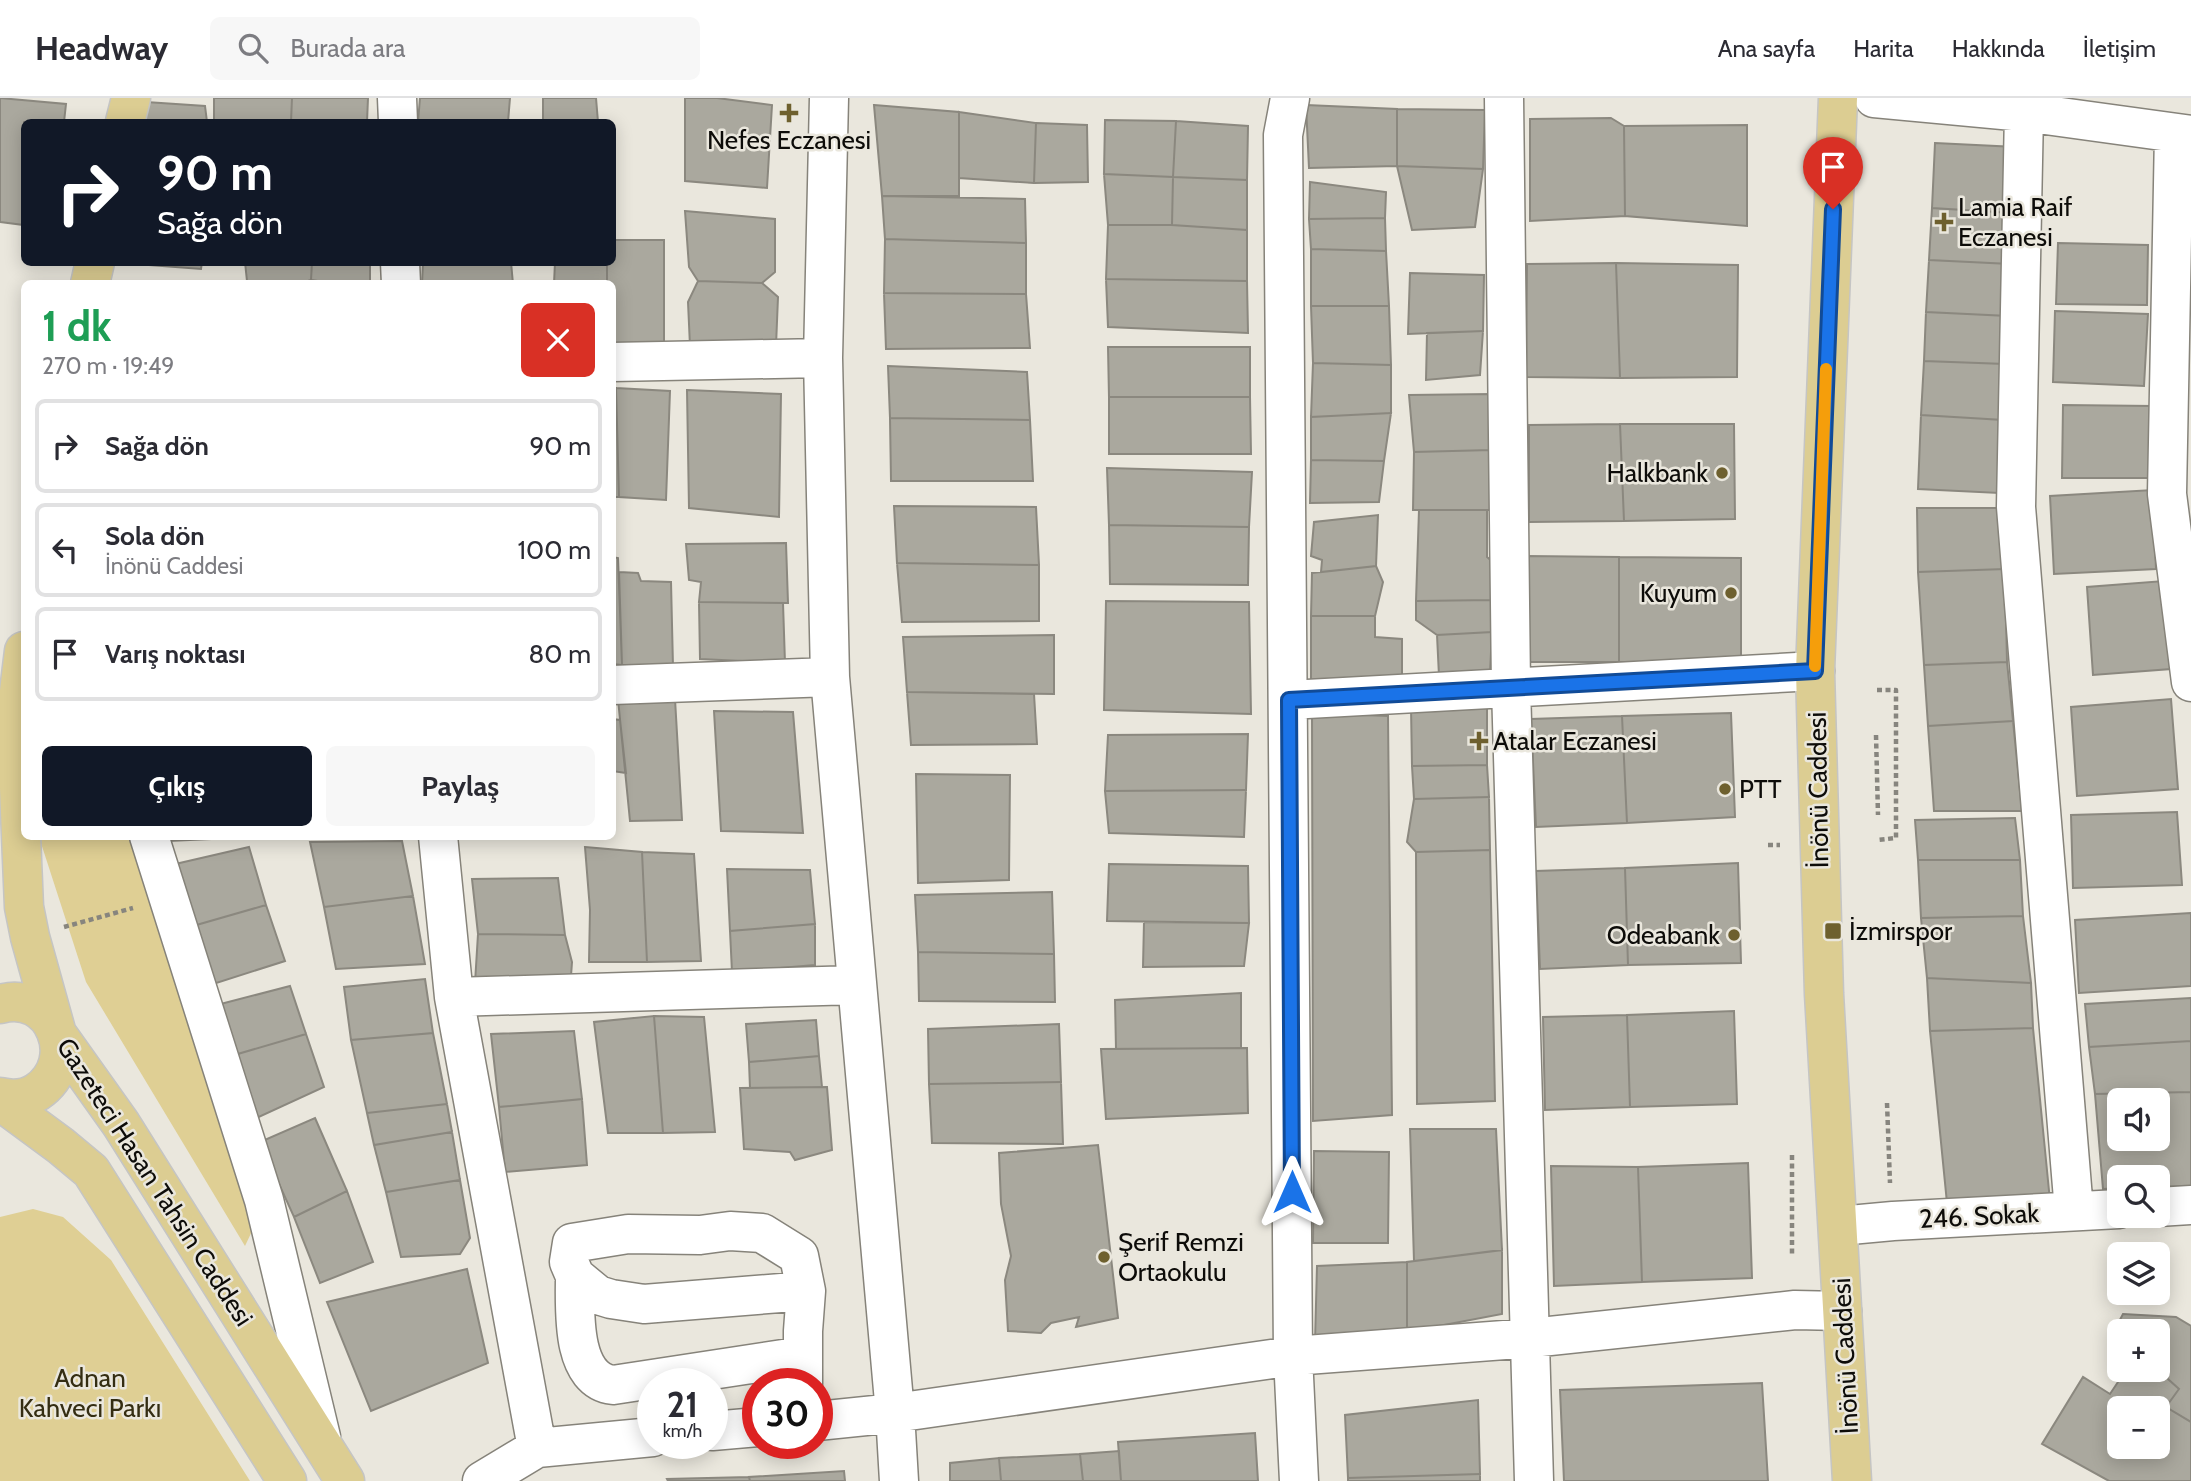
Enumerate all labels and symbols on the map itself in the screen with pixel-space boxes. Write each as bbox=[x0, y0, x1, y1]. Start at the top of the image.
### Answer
marker: Nefes Eczanesi bbox=[781, 105, 797, 121]
place label: Nefes Eczanesi bbox=[707, 124, 871, 156]
pin bbox=[1803, 137, 1863, 209]
place label: Lamia Raif Eczanesi bbox=[1958, 191, 2073, 253]
marker: Lamia Raif Eczanesi bbox=[1936, 214, 1952, 230]
place label: Halkbank bbox=[1607, 457, 1708, 489]
marker: Halkbank bbox=[1714, 465, 1730, 481]
place label: Kuyum bbox=[1640, 577, 1717, 609]
marker: Kuyum bbox=[1723, 585, 1739, 601]
street label: İnönü Caddesi bbox=[1801, 712, 1835, 868]
place label: Atalar Eczanesi bbox=[1493, 725, 1657, 757]
marker: Atalar Eczanesi bbox=[1471, 733, 1487, 749]
place label: PTT bbox=[1739, 773, 1782, 805]
marker: PTT bbox=[1717, 781, 1733, 797]
place label: İzmirspor bbox=[1849, 915, 1953, 947]
place label: Odeabank bbox=[1607, 919, 1720, 951]
marker: İzmirspor bbox=[1823, 921, 1843, 941]
marker: Odeabank bbox=[1726, 927, 1742, 943]
street label: Gazeteci Hasan Tahsin Caddesi bbox=[50, 1032, 260, 1332]
position arrow bbox=[1255, 1155, 1329, 1229]
street label: 246. Sokak bbox=[1918, 1197, 2040, 1235]
place label: Şerif Remzi Ortaokulu bbox=[1118, 1226, 1244, 1288]
marker: Şerif Remzi Ortaokulu bbox=[1096, 1249, 1112, 1265]
street label: İnönü Caddesi bbox=[1825, 1277, 1865, 1435]
park label: Adnan Kahveci Parkı bbox=[19, 1362, 161, 1424]
speed limit sign: 30 bbox=[742, 1368, 833, 1459]

